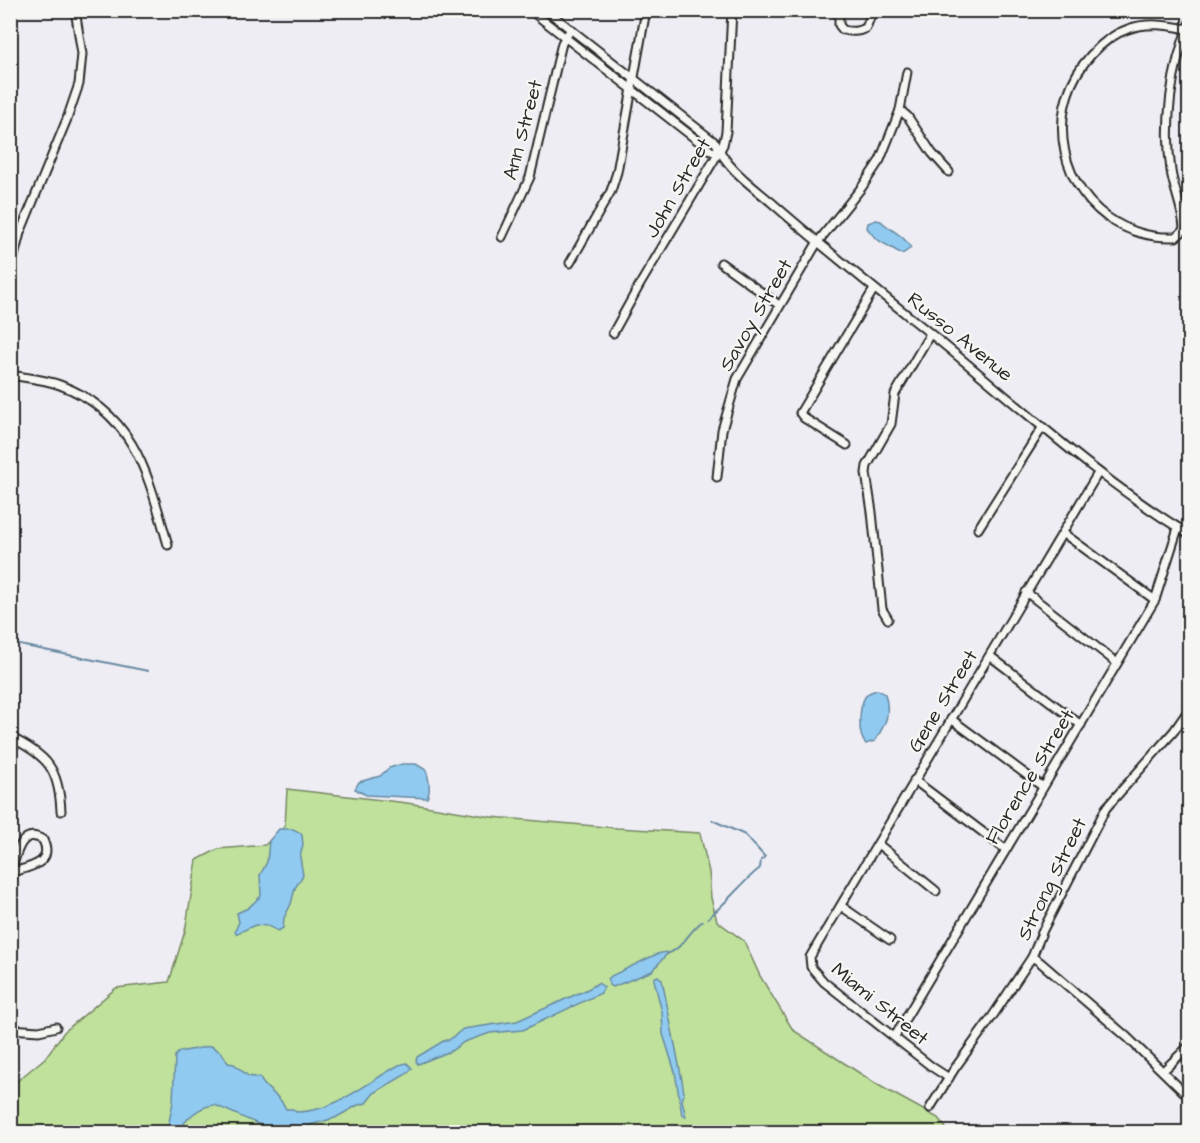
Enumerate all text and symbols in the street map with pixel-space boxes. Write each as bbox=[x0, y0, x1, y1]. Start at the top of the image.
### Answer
street label: Ann Street bbox=[496, 77, 550, 183]
street label: John Street bbox=[638, 133, 718, 243]
street label: Savoy Street bbox=[713, 254, 800, 377]
street label: Russo Avenue bbox=[901, 286, 1019, 388]
street label: Gene Street bbox=[901, 644, 985, 758]
street label: Florence Street bbox=[979, 704, 1081, 850]
street label: Strong Street bbox=[1010, 813, 1095, 945]
street label: Miami Street bbox=[825, 956, 935, 1052]

